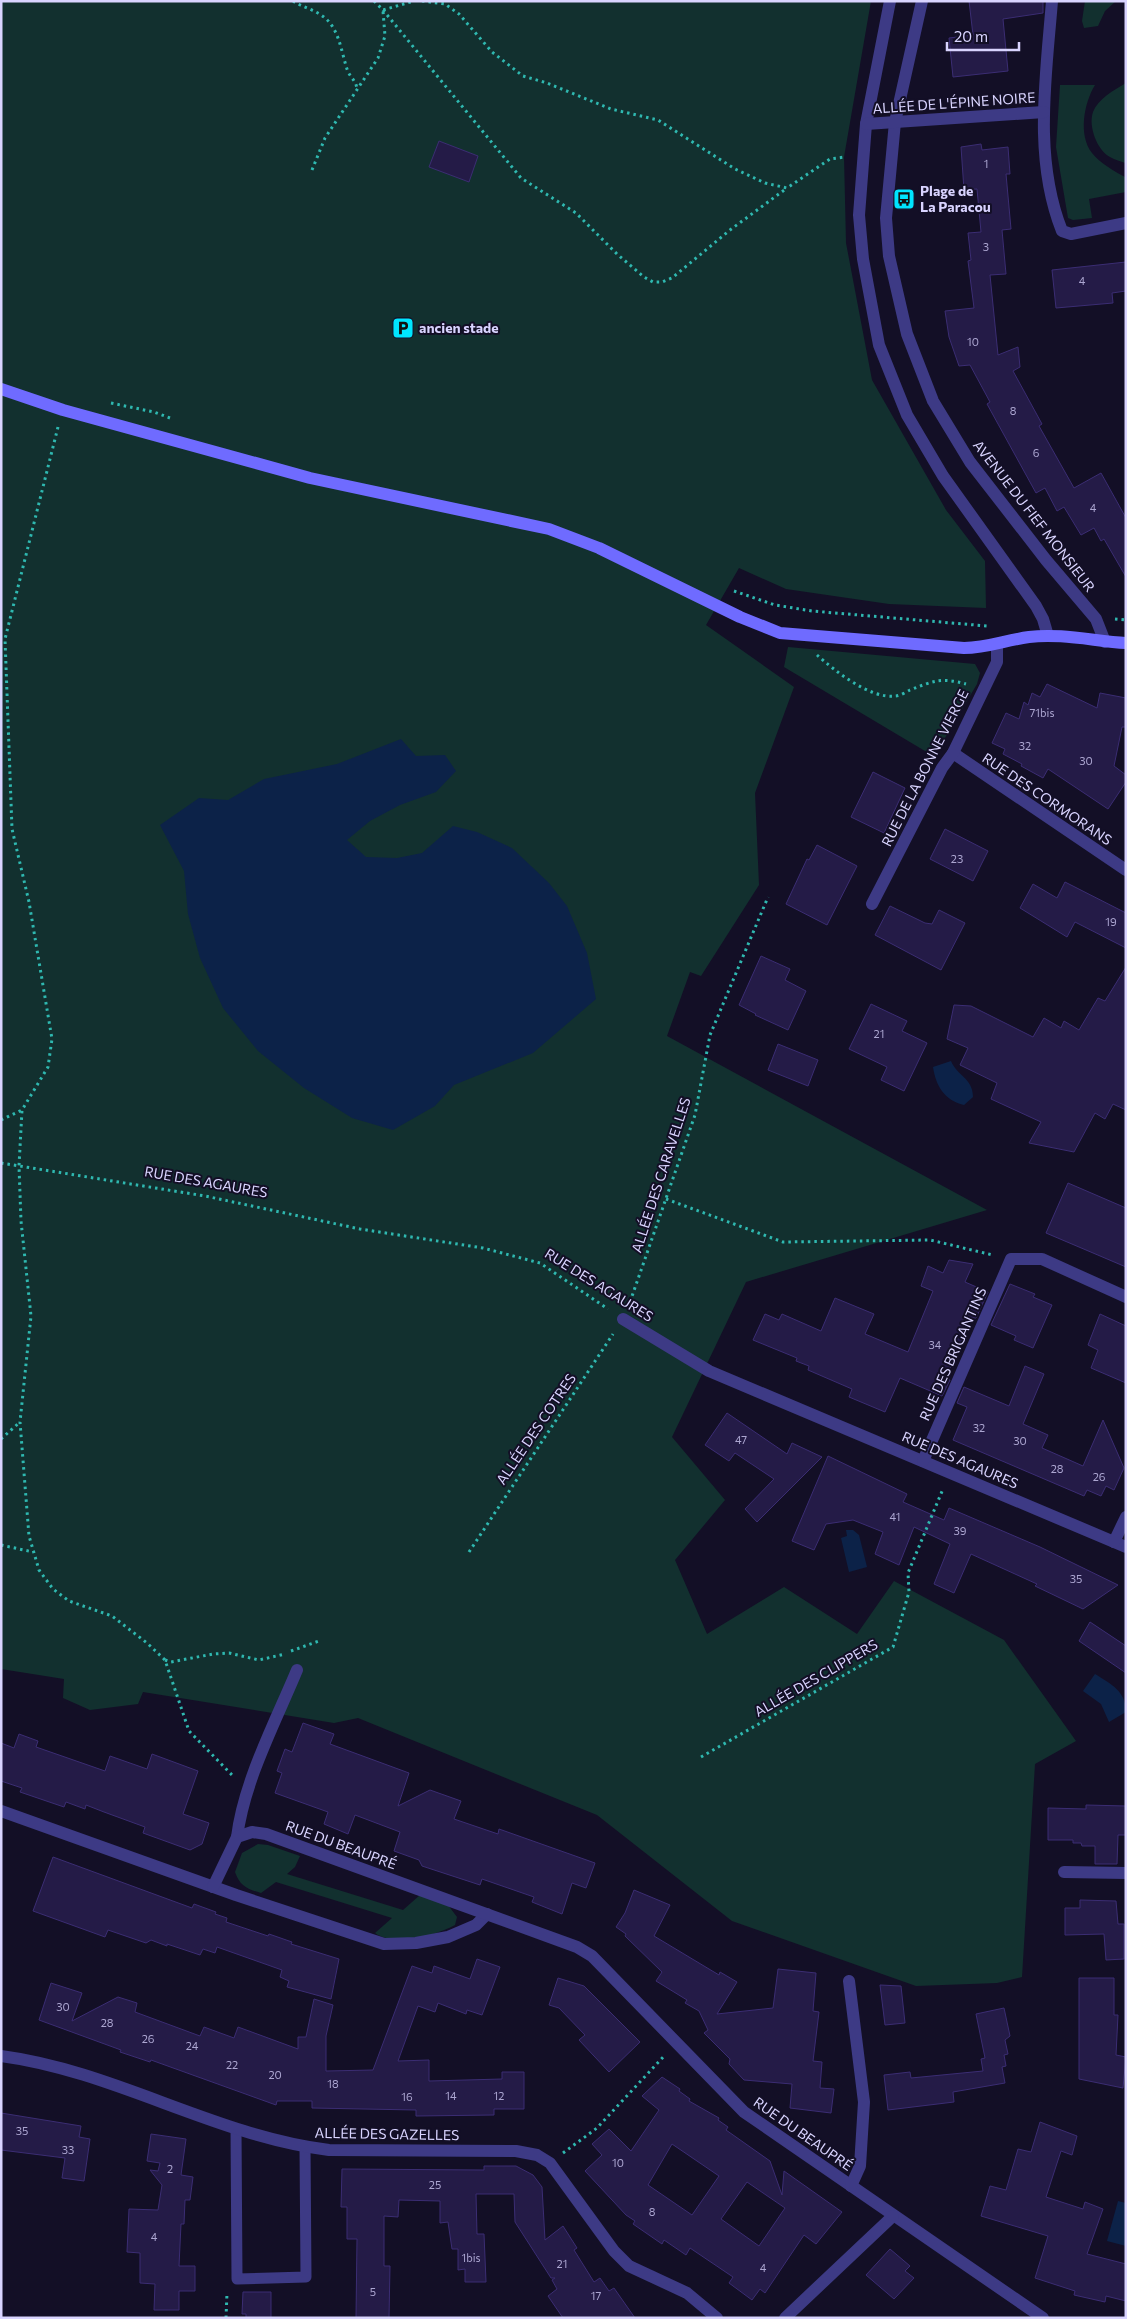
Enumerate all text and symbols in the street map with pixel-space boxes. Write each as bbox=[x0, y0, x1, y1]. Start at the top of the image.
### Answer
scale bar bbox=[947, 20, 1020, 52]
text: 20 m bbox=[954, 27, 988, 45]
street label: ALLÉE DE L'ÉPINE NOIRE bbox=[872, 88, 1036, 117]
house number: 1 bbox=[984, 157, 988, 170]
place label: Plage de La Paracou bbox=[920, 182, 991, 215]
bus stop icon: Plage de La Paracou bbox=[892, 187, 916, 211]
house number: 3 bbox=[983, 240, 989, 253]
house number: 4 bbox=[1079, 274, 1086, 287]
parking icon: ancien stade bbox=[391, 316, 415, 340]
place label: ancien stade bbox=[419, 319, 499, 336]
house number: 10 bbox=[967, 335, 979, 348]
house number: 8 bbox=[1010, 404, 1017, 417]
street label: AVENUE DU FIEF MONSIEUR bbox=[970, 437, 1099, 595]
house number: 6 bbox=[1033, 446, 1040, 459]
house number: 4 bbox=[1090, 501, 1097, 514]
street label: RUE DE LA BONNE VIERGE bbox=[877, 686, 972, 849]
house number: 71bis bbox=[1030, 706, 1054, 719]
house number: 32 bbox=[1019, 739, 1031, 752]
street label: RUE DES CORMORANS bbox=[979, 749, 1115, 848]
house number: 30 bbox=[1079, 754, 1093, 767]
house number: 23 bbox=[951, 852, 963, 865]
house number: 19 bbox=[1105, 915, 1117, 928]
house number: 21 bbox=[874, 1027, 884, 1040]
street label: ALLÉE DES CARAVELLES bbox=[627, 1095, 694, 1255]
street label: RUE DES AGAURES bbox=[143, 1162, 269, 1201]
street label: RUE DES AGAURES bbox=[542, 1244, 657, 1325]
street label: RUE DES BRIGANTINS bbox=[915, 1284, 990, 1423]
house number: 34 bbox=[929, 1338, 942, 1351]
street label: ALLÉE DES COTRES bbox=[492, 1370, 579, 1487]
house number: 32 bbox=[973, 1421, 985, 1434]
street label: RUE DES AGAURES bbox=[899, 1427, 1021, 1492]
house number: 47 bbox=[735, 1433, 747, 1446]
house number: 30 bbox=[1013, 1434, 1027, 1447]
house number: 28 bbox=[1051, 1462, 1064, 1475]
house number: 26 bbox=[1093, 1470, 1106, 1483]
house number: 41 bbox=[890, 1510, 900, 1523]
house number: 39 bbox=[954, 1524, 967, 1537]
house number: 35 bbox=[1070, 1572, 1082, 1585]
street label: ALLÉE DES CLIPPERS bbox=[751, 1635, 880, 1720]
street label: RUE DU BEAUPRÉ bbox=[283, 1817, 399, 1872]
house number: 30 bbox=[56, 2000, 70, 2013]
house number: 28 bbox=[101, 2016, 114, 2029]
house number: 26 bbox=[142, 2032, 155, 2045]
house number: 24 bbox=[186, 2039, 199, 2052]
house number: 22 bbox=[226, 2058, 238, 2071]
house number: 20 bbox=[268, 2068, 282, 2081]
house number: 18 bbox=[327, 2077, 339, 2090]
house number: 14 bbox=[445, 2089, 457, 2102]
house number: 12 bbox=[494, 2089, 504, 2102]
house number: 16 bbox=[401, 2090, 413, 2103]
street label: RUE DU BEAUPRÉ bbox=[751, 2093, 856, 2174]
house number: 35 bbox=[16, 2124, 28, 2137]
street label: ALLÉE DES GAZELLES bbox=[315, 2124, 459, 2143]
house number: 33 bbox=[62, 2143, 74, 2156]
house number: 10 bbox=[612, 2156, 624, 2169]
house number: 2 bbox=[167, 2162, 173, 2175]
house number: 25 bbox=[429, 2178, 441, 2191]
house number: 8 bbox=[649, 2205, 656, 2218]
house number: 4 bbox=[151, 2230, 158, 2243]
house number: 1bis bbox=[461, 2251, 481, 2264]
house number: 21 bbox=[557, 2257, 567, 2270]
house number: 4 bbox=[760, 2261, 767, 2274]
house number: 5 bbox=[370, 2285, 376, 2298]
house number: 17 bbox=[591, 2289, 601, 2302]

